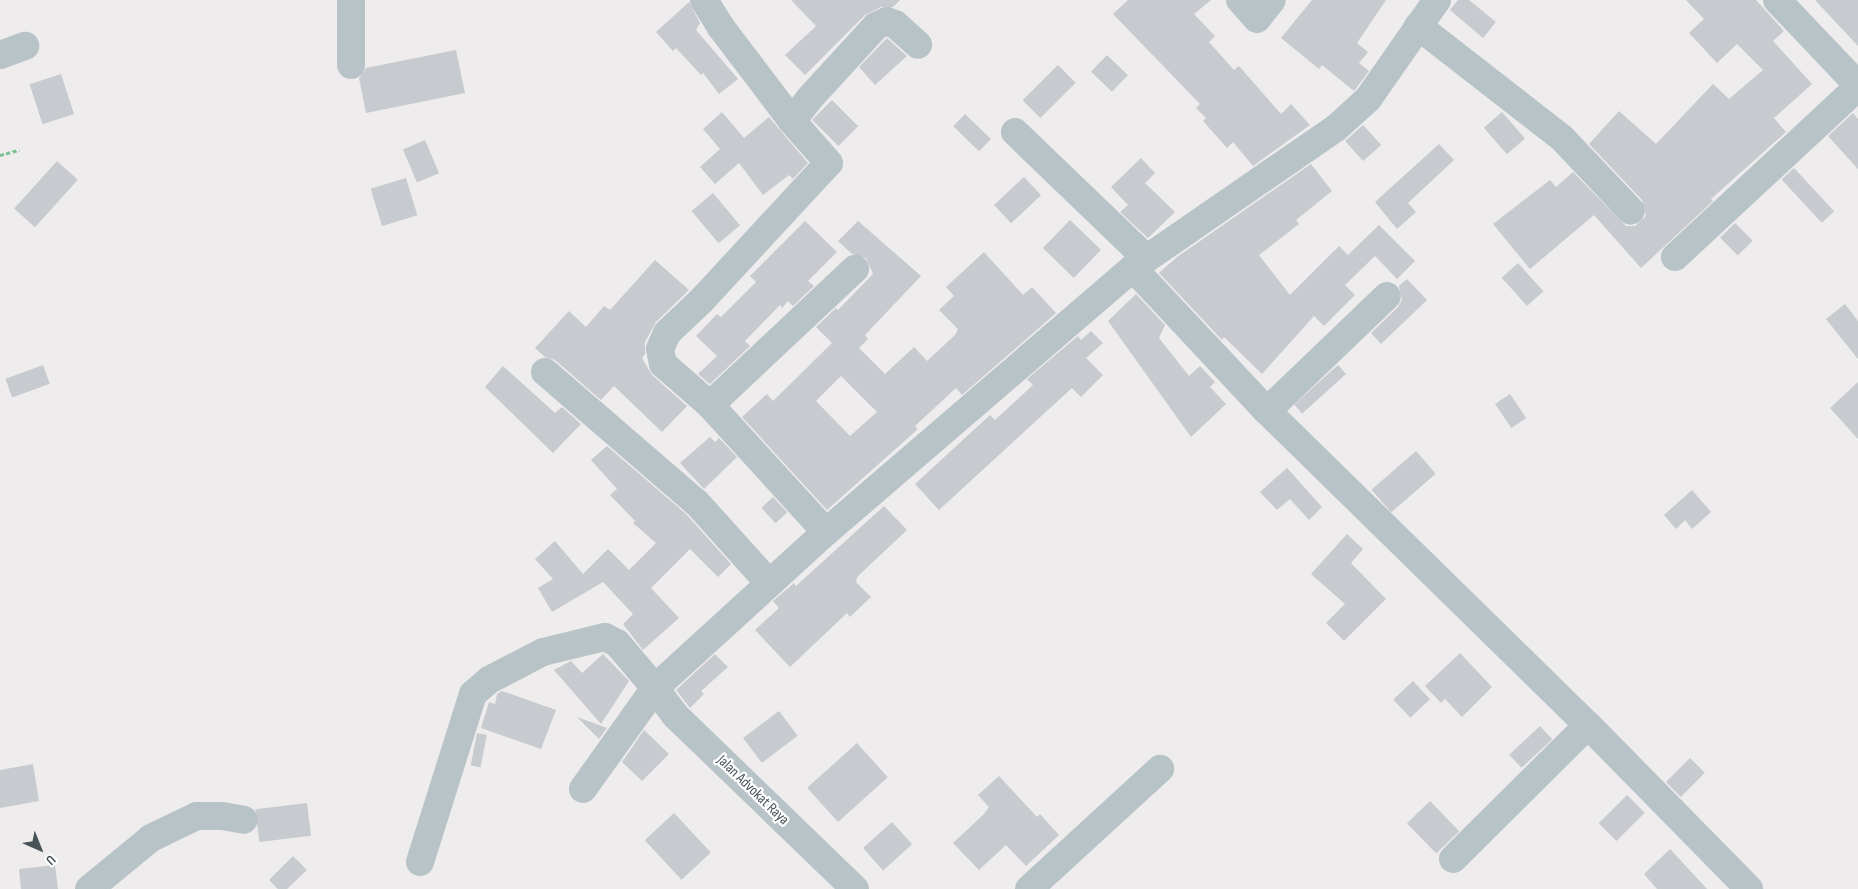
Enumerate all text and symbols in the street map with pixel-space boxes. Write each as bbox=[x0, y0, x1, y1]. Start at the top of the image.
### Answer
street label: Jalan Advokat Raya bbox=[713, 751, 793, 829]
north arrow bbox=[15, 824, 65, 874]
text: U bbox=[42, 851, 59, 869]

